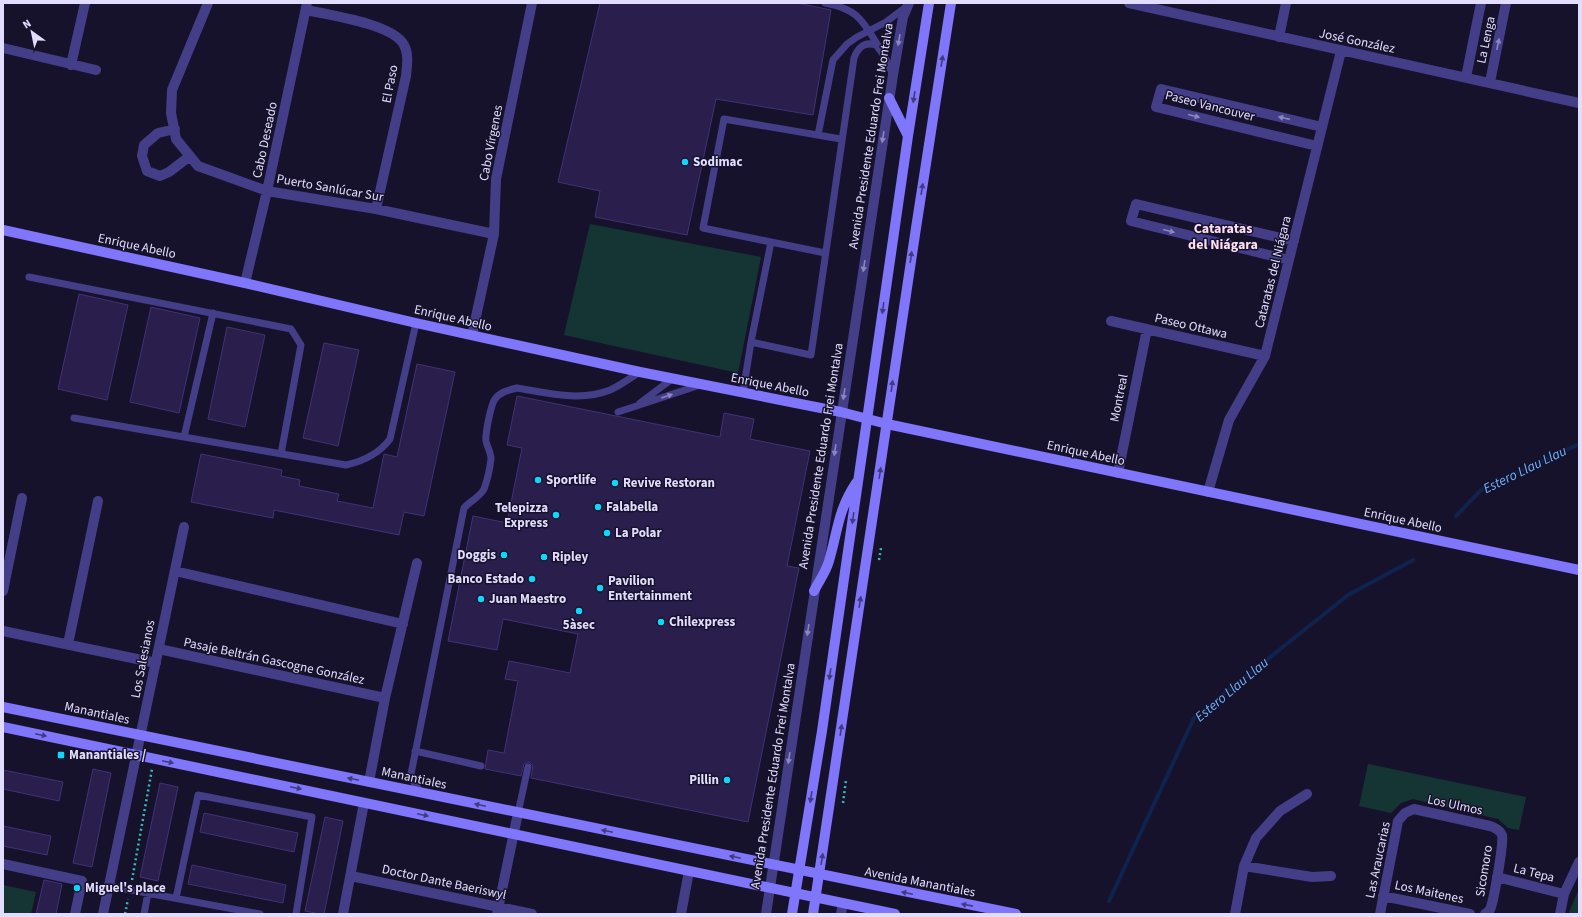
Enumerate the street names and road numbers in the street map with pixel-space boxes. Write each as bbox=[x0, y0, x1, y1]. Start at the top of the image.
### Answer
street label: La Lenga bbox=[1472, 15, 1500, 65]
street label: Avenida Presidente Eduardo Frei Montalva bbox=[844, 22, 898, 250]
street label: José González bbox=[1317, 24, 1397, 58]
street label: El Paso bbox=[377, 63, 403, 105]
street label: Paseo Vancouver bbox=[1163, 86, 1257, 126]
street label: Cabo Deseado bbox=[248, 100, 282, 180]
street label: Cabo Vírgenes bbox=[475, 103, 507, 183]
street label: Puerto Sanlúcar Sur bbox=[275, 170, 385, 206]
street label: Cataratas del Niágara bbox=[1250, 214, 1296, 330]
street label: Enrique Abello bbox=[96, 229, 178, 263]
street label: Enrique Abello bbox=[412, 300, 494, 336]
street label: Paseo Ottawa bbox=[1153, 309, 1229, 343]
street label: Avenida Presidente Eduardo Frei Montalva bbox=[794, 342, 848, 570]
street label: Enrique Abello bbox=[729, 369, 811, 401]
street label: Montreal bbox=[1106, 372, 1132, 424]
street label: Enrique Abello bbox=[1045, 436, 1127, 470]
street label: Enrique Abello bbox=[1362, 503, 1444, 537]
street label: Los Salesianos bbox=[127, 618, 160, 700]
street label: Pasaje Beltrán Gascogne González bbox=[182, 633, 367, 689]
street label: Avenida Presidente Eduardo Frei Montalva bbox=[746, 662, 800, 890]
street label: Manantiales bbox=[63, 697, 132, 729]
street label: Manantiales bbox=[380, 762, 449, 794]
street label: Los Ulmos bbox=[1426, 790, 1485, 820]
street label: Las Araucarias bbox=[1361, 820, 1395, 900]
street label: Sicomoro bbox=[1471, 844, 1497, 898]
street label: La Tepa bbox=[1512, 859, 1556, 887]
street label: Doctor Dante Baeriswyl bbox=[380, 860, 508, 904]
street label: Avenida Manantiales bbox=[863, 862, 977, 902]
street label: Los Maitenes bbox=[1393, 876, 1466, 908]

